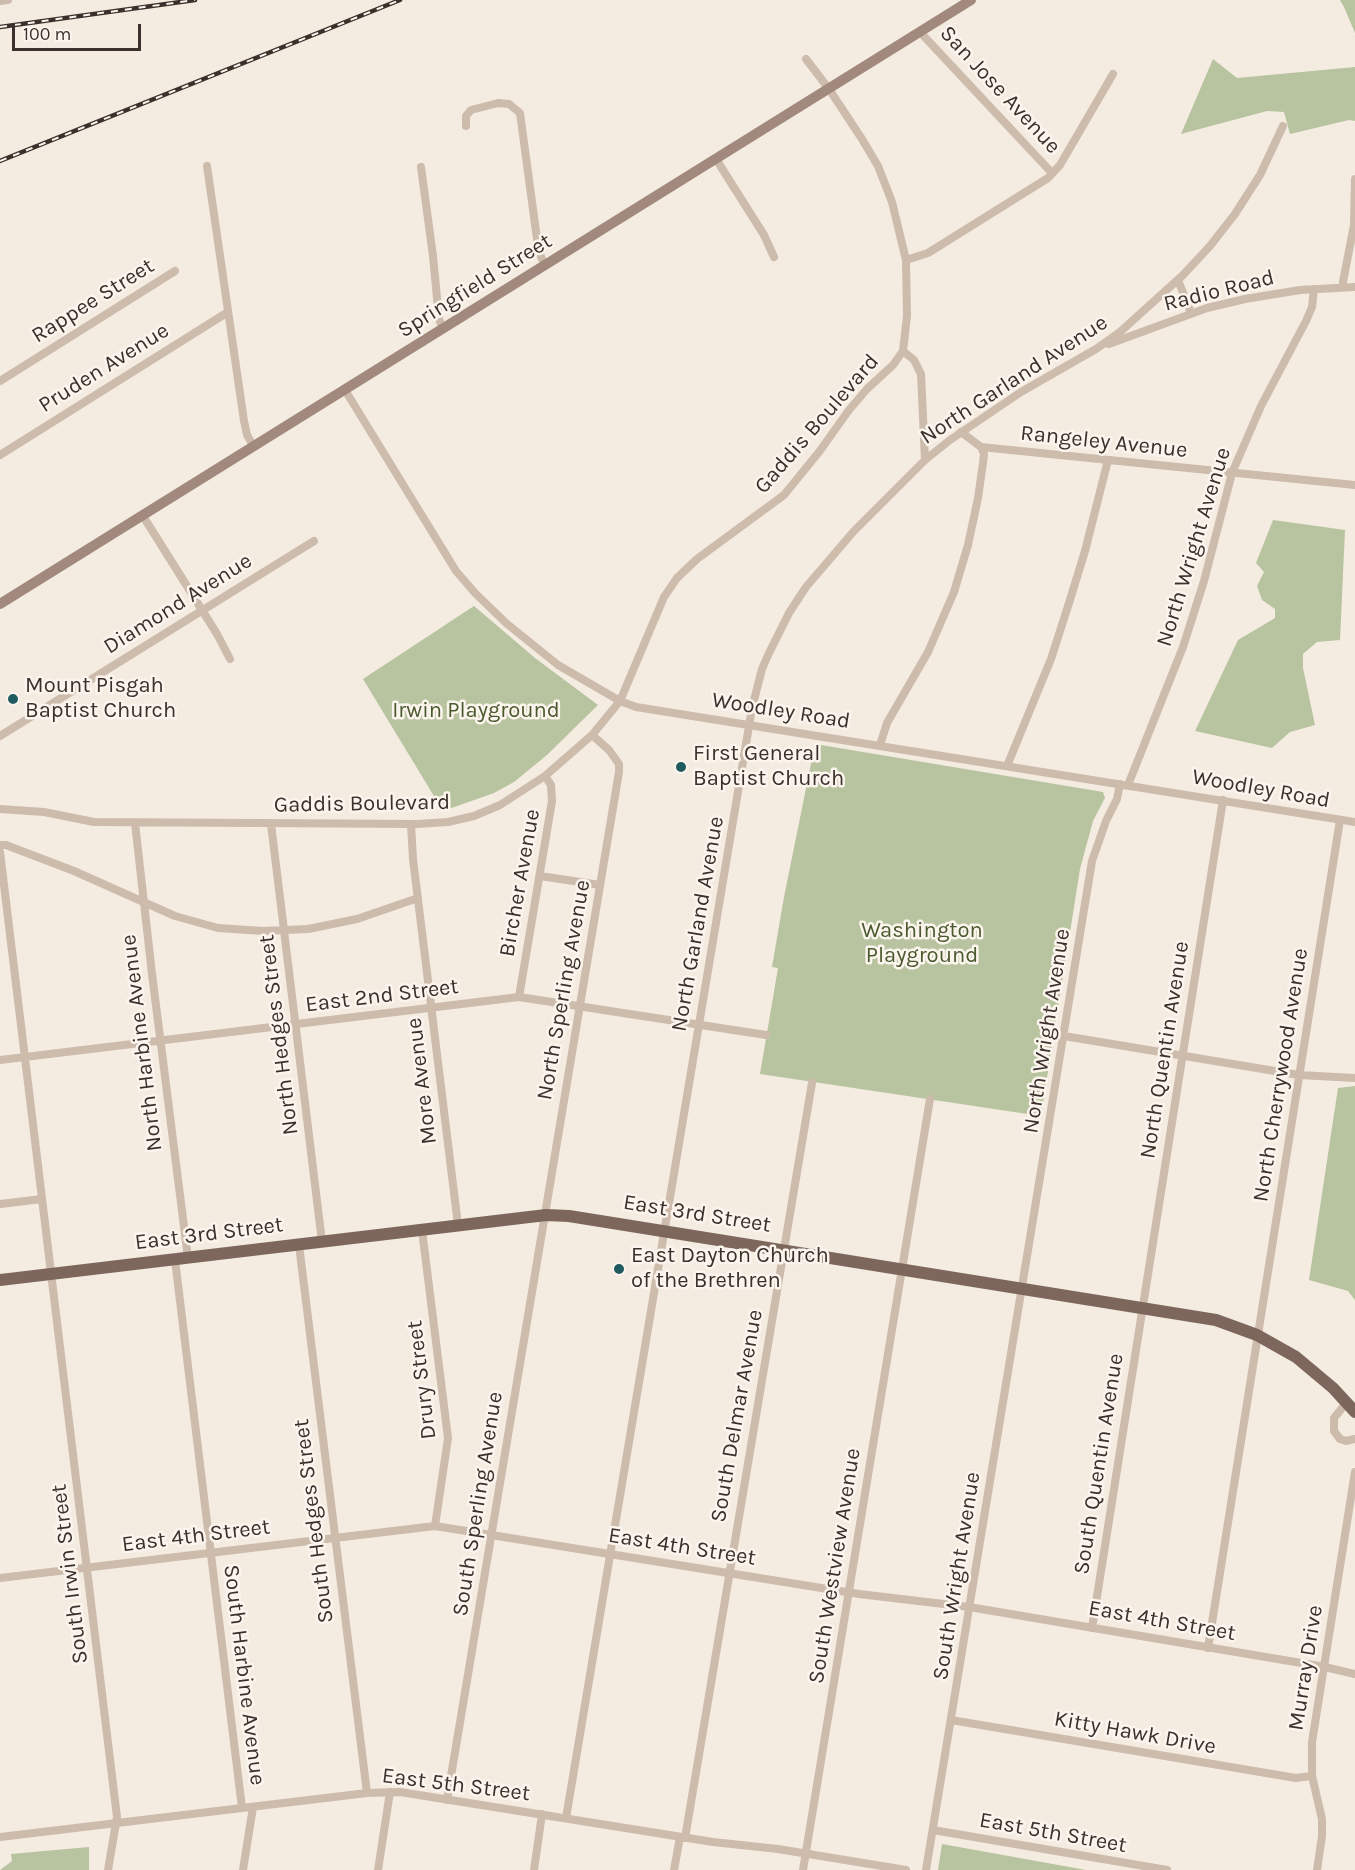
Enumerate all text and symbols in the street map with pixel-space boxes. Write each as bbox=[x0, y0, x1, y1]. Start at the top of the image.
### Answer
scale bar bbox=[15, 12, 144, 50]
street label: San Jose Avenue bbox=[934, 21, 1066, 159]
text: 100 m bbox=[23, 23, 71, 45]
street label: Springfield Street bbox=[393, 228, 557, 344]
street label: Rappee Street bbox=[27, 253, 159, 349]
street label: Radio Road bbox=[1161, 265, 1277, 317]
street label: North Garland Avenue bbox=[915, 309, 1113, 451]
street label: Pruden Avenue bbox=[34, 317, 174, 419]
street label: Gaddis Boulevard bbox=[749, 349, 885, 499]
street label: Rangeley Avenue bbox=[1019, 420, 1189, 464]
street label: North Wright Avenue bbox=[1151, 444, 1237, 650]
street label: Diamond Avenue bbox=[99, 548, 257, 660]
place label: Mount Pisgah Baptist Church bbox=[25, 673, 176, 724]
street label: Woodley Road bbox=[710, 687, 852, 735]
marker: Mount Pisgah Baptist Church bbox=[6, 692, 20, 706]
park label: Irwin Playground bbox=[392, 698, 560, 724]
place label: First General Baptist Church bbox=[693, 741, 844, 792]
marker: First General Baptist Church bbox=[674, 760, 688, 774]
street label: Woodley Road bbox=[1190, 764, 1332, 814]
street label: Gaddis Boulevard bbox=[274, 789, 450, 819]
street label: Bircher Avenue bbox=[494, 807, 546, 959]
street label: North Garland Avenue bbox=[666, 814, 730, 1034]
street label: North Sperling Avenue bbox=[532, 878, 596, 1102]
park label: Washington Playground bbox=[861, 918, 983, 969]
street label: North Wright Avenue bbox=[1018, 927, 1076, 1135]
street label: North Harbine Avenue bbox=[116, 933, 168, 1153]
street label: North Hedges Street bbox=[254, 933, 304, 1137]
street label: North Quentin Avenue bbox=[1135, 939, 1195, 1161]
street label: North Cherrywood Avenue bbox=[1248, 946, 1314, 1204]
street label: East 2nd Street bbox=[304, 974, 460, 1018]
street label: More Avenue bbox=[401, 1016, 443, 1146]
street label: East 3rd Street bbox=[621, 1189, 773, 1239]
street label: East 3rd Street bbox=[133, 1212, 285, 1256]
place label: East Dayton Church of the Brethren bbox=[631, 1243, 829, 1294]
marker: East Dayton Church of the Brethren bbox=[612, 1262, 626, 1276]
street label: South Delmar Avenue bbox=[705, 1308, 769, 1524]
street label: Drury Street bbox=[402, 1319, 442, 1441]
street label: South Quentin Avenue bbox=[1068, 1352, 1130, 1576]
street label: South Sperling Avenue bbox=[447, 1390, 509, 1618]
street label: South Hedges Street bbox=[288, 1417, 340, 1625]
street label: South Westview Avenue bbox=[803, 1446, 867, 1686]
street label: South Wright Avenue bbox=[927, 1470, 987, 1682]
street label: South Irwin Street bbox=[46, 1483, 94, 1665]
street label: East 4th Street bbox=[120, 1514, 272, 1558]
street label: East 4th Street bbox=[606, 1522, 758, 1572]
street label: South Harbine Avenue bbox=[217, 1563, 271, 1787]
street label: East 4th Street bbox=[1086, 1595, 1238, 1647]
street label: Murray Drive bbox=[1283, 1603, 1329, 1733]
street label: Kitty Hawk Drive bbox=[1052, 1706, 1218, 1760]
street label: East 5th Street bbox=[380, 1763, 532, 1807]
street label: East 5th Street bbox=[977, 1807, 1129, 1859]

